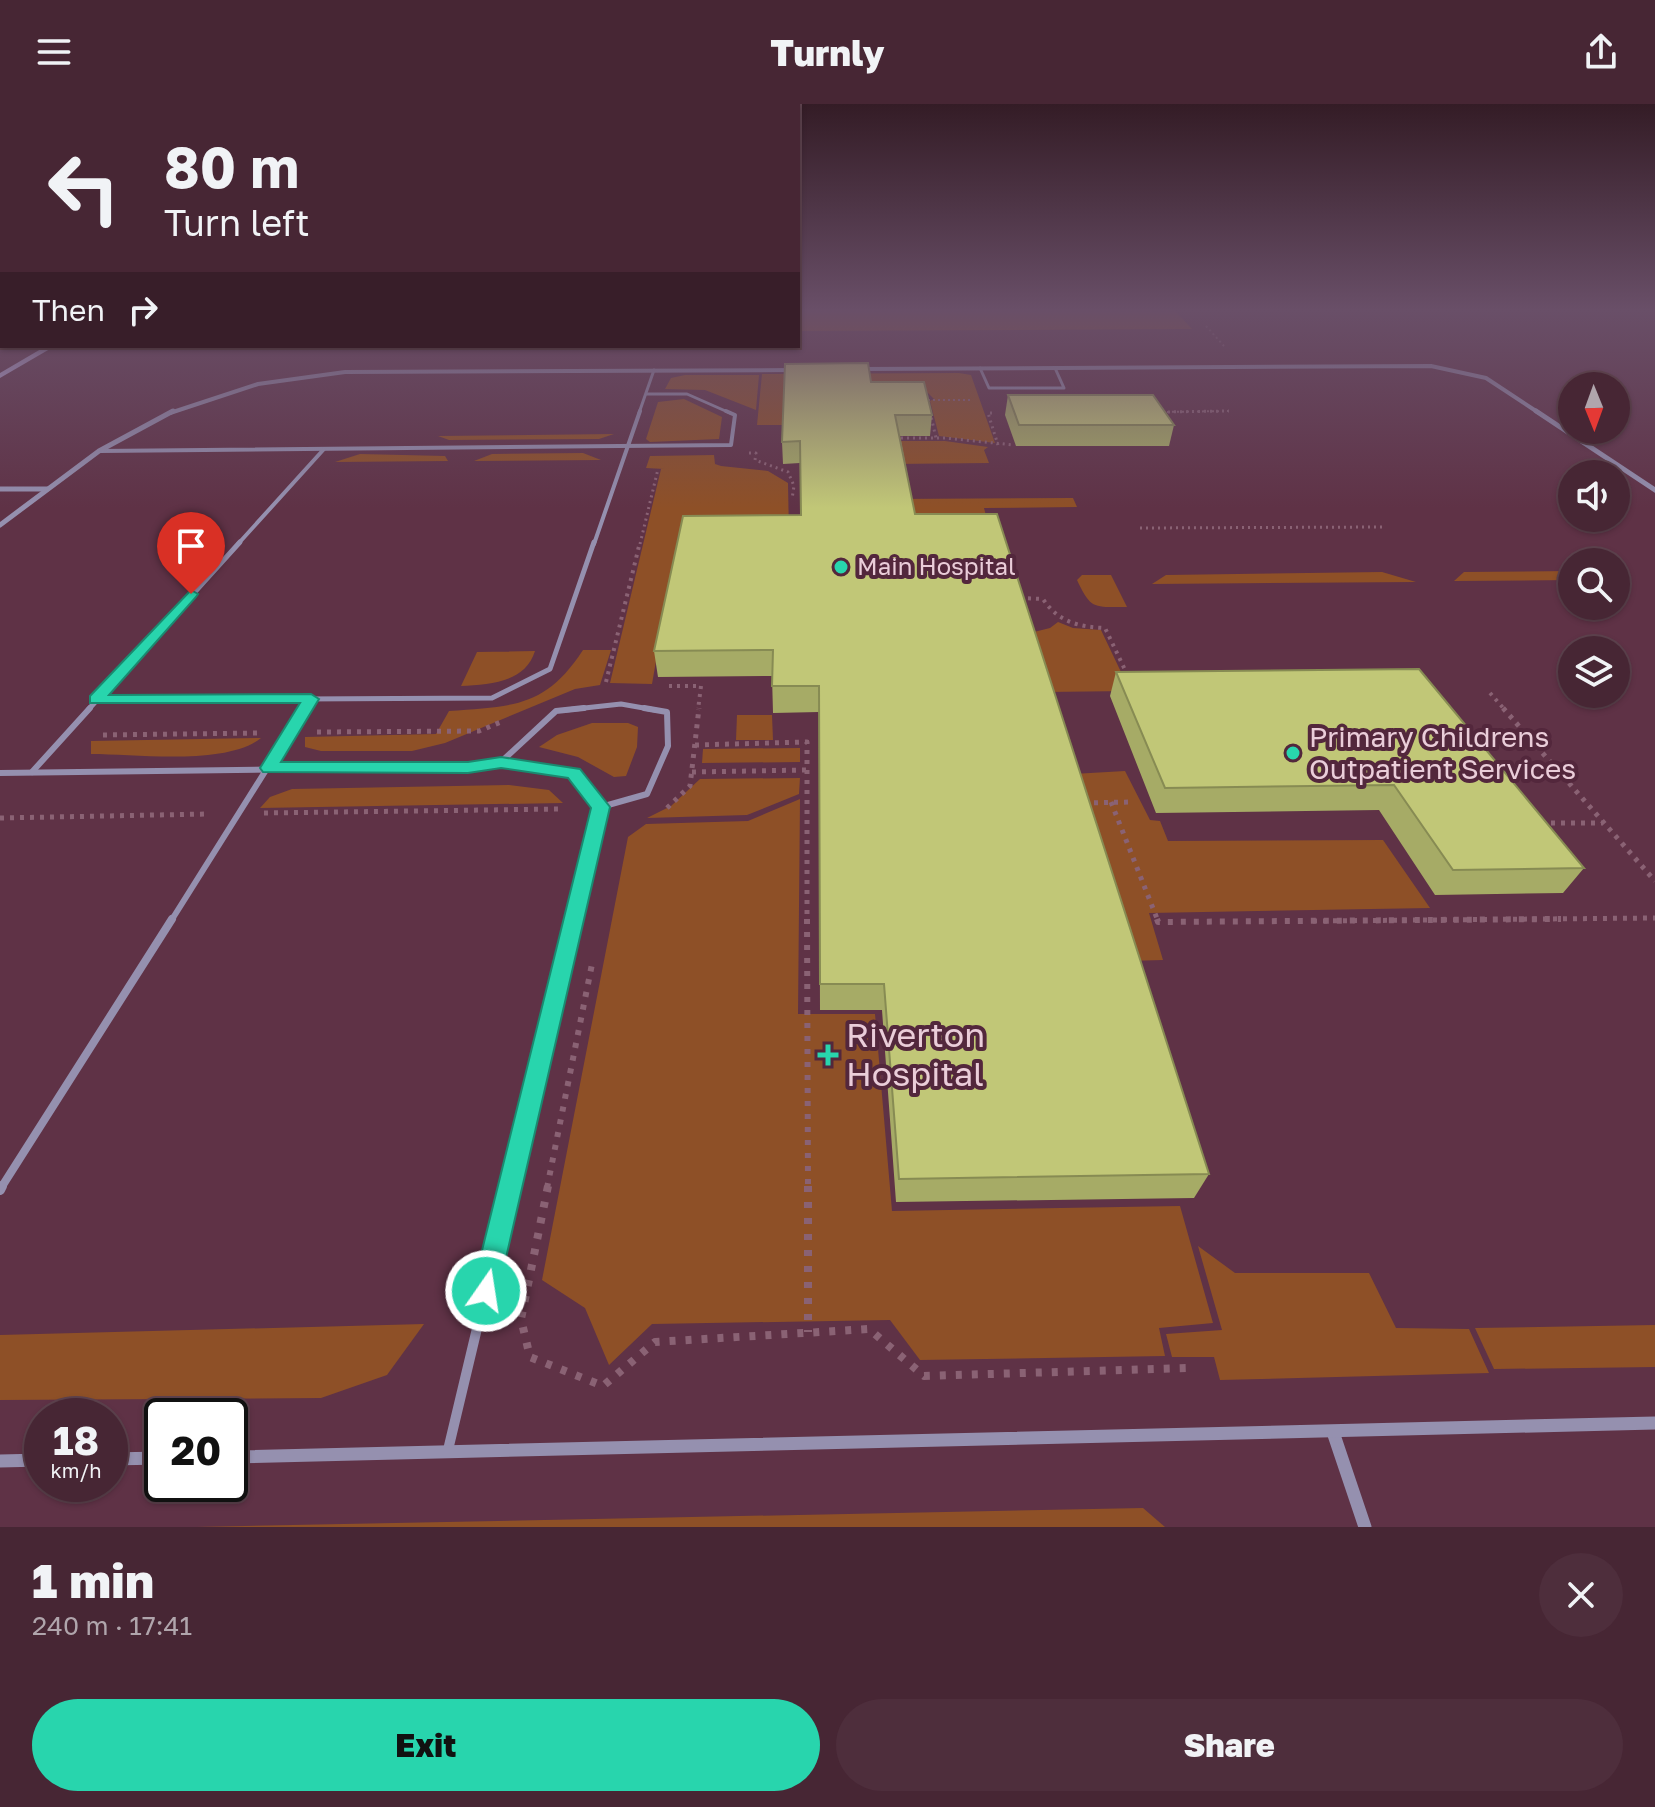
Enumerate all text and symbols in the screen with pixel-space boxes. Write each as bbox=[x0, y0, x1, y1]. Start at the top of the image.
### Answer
icon: menu bbox=[32, 30, 76, 74]
icon: share bbox=[1579, 30, 1623, 74]
text: Turnly bbox=[770, 31, 885, 74]
text: 80 m bbox=[164, 133, 299, 200]
icon: left bbox=[32, 136, 136, 240]
text: Turn left bbox=[164, 201, 310, 244]
icon: right bbox=[121, 288, 165, 332]
text: Then bbox=[32, 292, 105, 328]
north arrow bbox=[1558, 372, 1630, 444]
map controls bbox=[1558, 372, 1630, 708]
button: sound bbox=[1558, 460, 1630, 532]
pin bbox=[157, 512, 225, 594]
icon: arrive bbox=[169, 524, 213, 568]
button: search bbox=[1558, 548, 1630, 620]
place label: Main Hospital bbox=[857, 551, 1016, 580]
marker: Main Hospital bbox=[832, 558, 850, 576]
button: layers bbox=[1558, 636, 1630, 708]
place label: Primary Childrens Outpatient Services bbox=[1309, 720, 1576, 785]
marker: Primary Childrens Outpatient Services bbox=[1284, 744, 1302, 762]
place label: Riverton Hospital bbox=[846, 1014, 985, 1093]
marker: Riverton Hospital bbox=[817, 1044, 839, 1066]
position arrow bbox=[444, 1249, 528, 1333]
speed limit sign: 20 bbox=[144, 1398, 248, 1502]
text: 18 bbox=[53, 1416, 99, 1464]
text: km/h bbox=[51, 1458, 101, 1482]
text: 1 min bbox=[32, 1551, 154, 1609]
button: close bbox=[1539, 1553, 1623, 1637]
text: 240 m · 17:41 bbox=[32, 1610, 192, 1641]
button: Exit bbox=[32, 1699, 820, 1791]
button: Share bbox=[836, 1699, 1623, 1791]

